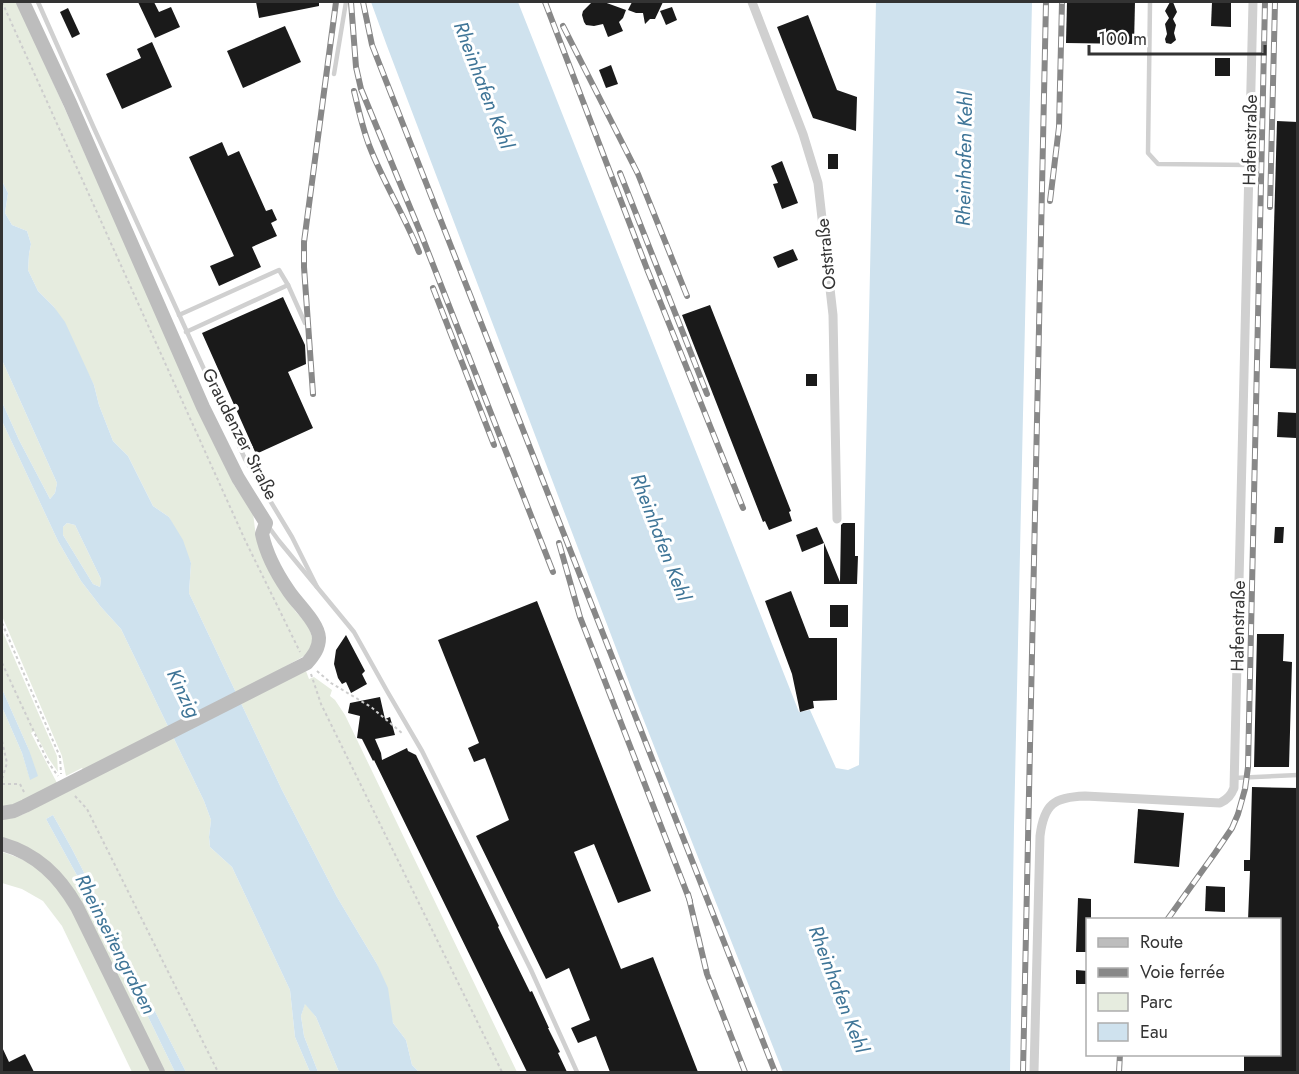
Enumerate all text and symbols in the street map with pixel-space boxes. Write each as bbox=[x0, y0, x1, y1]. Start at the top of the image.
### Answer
water label: Rheinhafen Kehl bbox=[446, 17, 522, 154]
scale bar bbox=[1089, 18, 1264, 56]
text: 100 m bbox=[1098, 26, 1147, 52]
water label: Rheinhafen Kehl bbox=[949, 90, 980, 226]
street label: Hafenstraße bbox=[1236, 94, 1264, 186]
street label: Oststraße bbox=[809, 217, 843, 291]
street label: Graudenzer Straße bbox=[196, 364, 284, 504]
water label: Rheinhafen Kehl bbox=[623, 469, 699, 606]
street label: Hafenstraße bbox=[1224, 580, 1252, 672]
water label: Kinzig bbox=[159, 664, 208, 723]
water label: Rheinseitengraben bbox=[68, 869, 163, 1019]
legend bbox=[1086, 918, 1281, 1056]
water label: Rheinhafen Kehl bbox=[801, 921, 877, 1058]
text: Route bbox=[1140, 929, 1183, 955]
text: Voie ferrée bbox=[1140, 959, 1225, 985]
text: Parc bbox=[1140, 989, 1173, 1015]
text: Eau bbox=[1140, 1019, 1168, 1045]

